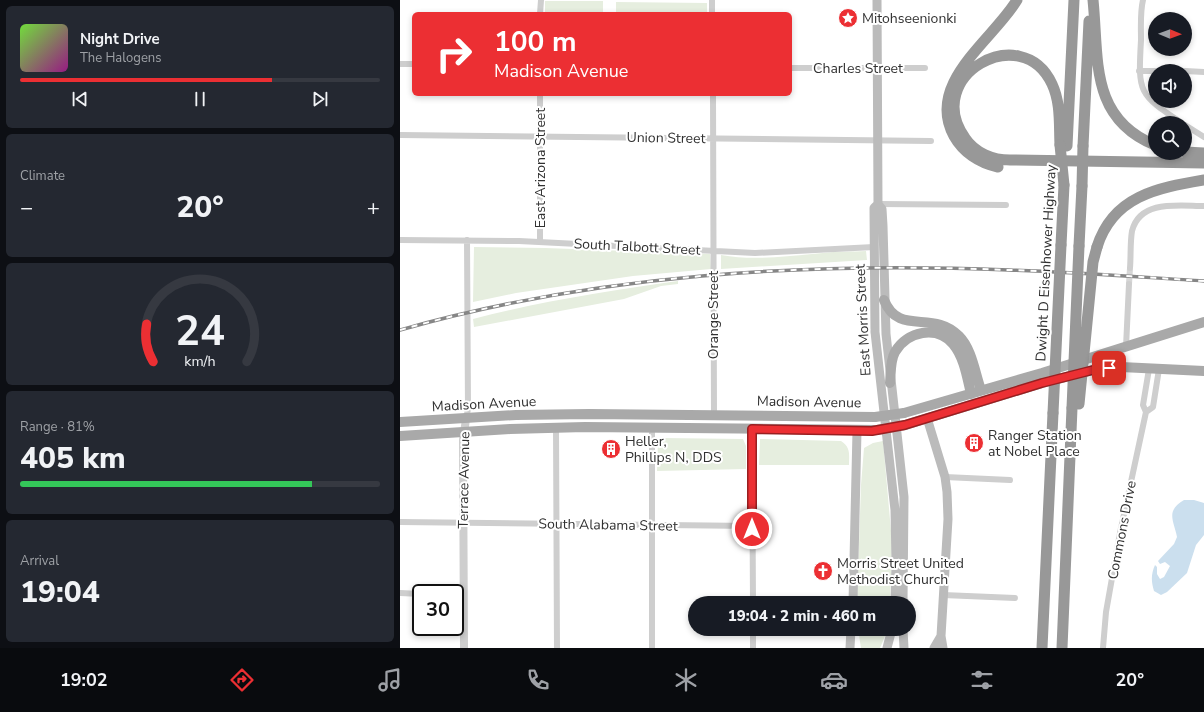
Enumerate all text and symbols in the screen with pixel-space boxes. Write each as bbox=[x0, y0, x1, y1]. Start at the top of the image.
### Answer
place icon: Mitohseenionki bbox=[837, 7, 859, 29]
place label: Mitohseenionki bbox=[862, 9, 957, 28]
north arrow bbox=[1148, 12, 1192, 56]
map controls bbox=[1148, 12, 1192, 160]
text: 100 m bbox=[494, 23, 577, 61]
icon: right bbox=[428, 28, 480, 80]
text: Night Drive bbox=[80, 29, 160, 49]
text: The Halogens bbox=[80, 49, 161, 67]
text: Madison Avenue bbox=[494, 59, 628, 83]
street label: Charles Street bbox=[813, 59, 903, 78]
button: sound bbox=[1148, 64, 1192, 108]
icon: previous bbox=[69, 88, 91, 110]
icon: pause bbox=[189, 88, 211, 110]
icon: next bbox=[309, 88, 331, 110]
street label: East Arizona Street bbox=[531, 108, 550, 228]
button: search bbox=[1148, 116, 1192, 160]
street label: Union Street bbox=[626, 128, 706, 148]
street label: Dwight D Eisenhower Highway bbox=[1031, 163, 1061, 362]
text: Climate bbox=[20, 167, 65, 185]
text: 20° bbox=[176, 187, 224, 228]
text: − bbox=[20, 193, 33, 223]
text: + bbox=[367, 193, 380, 223]
street label: South Talbott Street bbox=[573, 234, 701, 260]
street label: East Morris Street bbox=[851, 263, 875, 377]
street label: Orange Street bbox=[704, 271, 723, 359]
text: 24 bbox=[175, 303, 225, 360]
pin bbox=[1092, 351, 1126, 385]
text: km/h bbox=[184, 352, 216, 371]
icon: arrive bbox=[1098, 357, 1120, 379]
street label: Madison Avenue bbox=[431, 392, 537, 416]
street label: Madison Avenue bbox=[757, 392, 861, 412]
text: Range · 81% bbox=[20, 418, 95, 436]
place label: Ranger Station at Nobel Place bbox=[988, 426, 1082, 461]
street label: Terrace Avenue bbox=[454, 431, 474, 529]
place label: Heller, Phillips N, DDS bbox=[625, 432, 722, 467]
building icon: Ranger Station at Nobel Place bbox=[963, 432, 985, 454]
text: 405 km bbox=[20, 438, 126, 479]
building icon: Heller, Phillips N, DDS bbox=[600, 438, 622, 460]
street label: Commons Drive bbox=[1103, 479, 1141, 581]
position arrow bbox=[731, 508, 773, 550]
street label: South Alabama Street bbox=[538, 514, 678, 536]
text: Arrival bbox=[20, 552, 59, 570]
place label: Morris Street United Methodist Church bbox=[837, 554, 964, 589]
church icon: Morris Street United Methodist Church bbox=[812, 560, 834, 582]
text: 19:04 bbox=[20, 572, 100, 613]
speed limit sign: 30 bbox=[412, 584, 464, 636]
text: 19:04 · 2 min · 460 m bbox=[728, 606, 876, 626]
icon: directions bbox=[228, 666, 256, 694]
icon: music bbox=[376, 666, 404, 694]
icon: phone bbox=[524, 666, 552, 694]
icon: climate bbox=[672, 666, 700, 694]
icon: car bbox=[820, 666, 848, 694]
icon: filters bbox=[968, 666, 996, 694]
text: 19:02 bbox=[60, 668, 108, 692]
text: 20° bbox=[1116, 668, 1144, 692]

